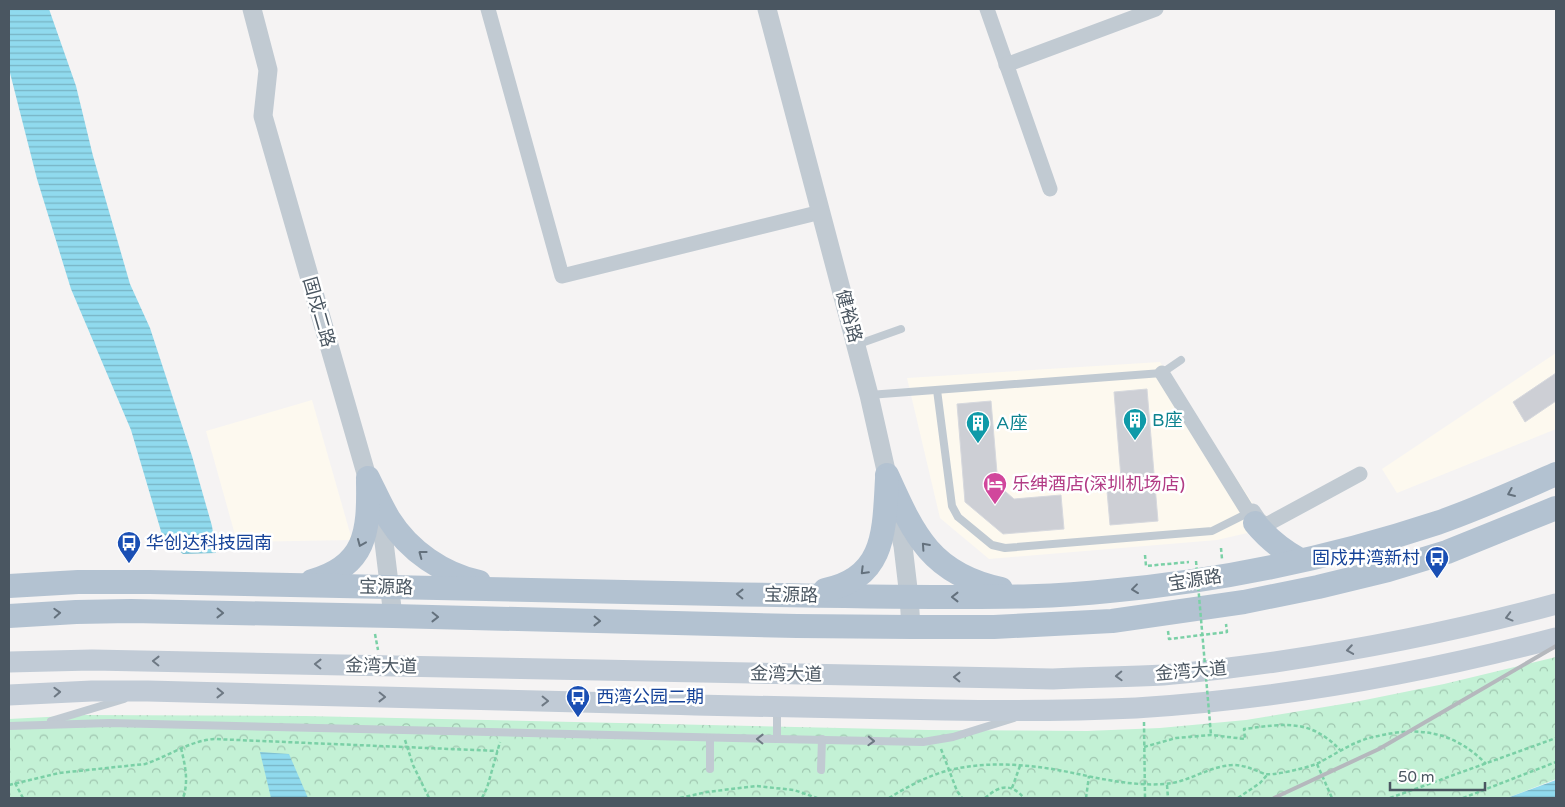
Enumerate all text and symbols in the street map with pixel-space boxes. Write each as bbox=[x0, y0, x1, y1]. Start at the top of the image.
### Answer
street label: 固戍二路 bbox=[299, 274, 339, 350]
street label: 健裕路 bbox=[831, 287, 867, 345]
building icon: B座 bbox=[1122, 407, 1148, 441]
place label: B座 bbox=[1152, 409, 1182, 431]
building icon: A座 bbox=[965, 410, 991, 444]
place label: A座 bbox=[996, 412, 1027, 434]
hotel icon: 乐绅酒店(深圳机场店) bbox=[982, 471, 1008, 505]
place label: 乐绅酒店(深圳机场店) bbox=[1012, 473, 1185, 495]
one-way arrow bbox=[1508, 488, 1516, 498]
bus stop icon: 华创达科技园南 bbox=[116, 530, 142, 564]
place label: 华创达科技园南 bbox=[146, 532, 272, 554]
one-way arrow bbox=[356, 538, 367, 547]
one-way arrow bbox=[922, 542, 931, 551]
bus stop icon: 固戍井湾新村 bbox=[1424, 545, 1450, 579]
place label: 固戍井湾新村 bbox=[1312, 547, 1420, 569]
one-way arrow bbox=[418, 551, 427, 560]
one-way arrow bbox=[861, 565, 870, 574]
street label: 宝源路 bbox=[1167, 565, 1223, 595]
street label: 宝源路 bbox=[359, 576, 413, 598]
one-way arrow bbox=[1130, 583, 1138, 594]
street label: 宝源路 bbox=[764, 584, 818, 606]
one-way arrow bbox=[736, 589, 744, 599]
one-way arrow bbox=[951, 592, 958, 602]
one-way arrow bbox=[54, 607, 62, 618]
one-way arrow bbox=[216, 608, 224, 618]
one-way arrow bbox=[1506, 611, 1514, 621]
one-way arrow bbox=[432, 612, 439, 622]
one-way arrow bbox=[594, 616, 602, 626]
one-way arrow bbox=[1346, 645, 1355, 655]
street label: 金湾大道 bbox=[345, 654, 417, 678]
one-way arrow bbox=[151, 656, 159, 666]
street label: 金湾大道 bbox=[1154, 657, 1228, 685]
one-way arrow bbox=[314, 659, 322, 670]
street label: 金湾大道 bbox=[750, 662, 822, 686]
one-way arrow bbox=[1115, 671, 1123, 682]
one-way arrow bbox=[953, 672, 960, 682]
bus stop icon: 西湾公园二期 bbox=[565, 684, 591, 718]
place label: 西湾公园二期 bbox=[596, 686, 704, 708]
one-way arrow bbox=[54, 687, 62, 698]
one-way arrow bbox=[216, 688, 224, 698]
one-way arrow bbox=[379, 692, 387, 702]
one-way arrow bbox=[542, 696, 549, 706]
one-way arrow bbox=[756, 734, 764, 744]
one-way arrow bbox=[868, 736, 875, 746]
scale bar bbox=[1390, 760, 1485, 792]
text: 50 m bbox=[1398, 768, 1435, 786]

